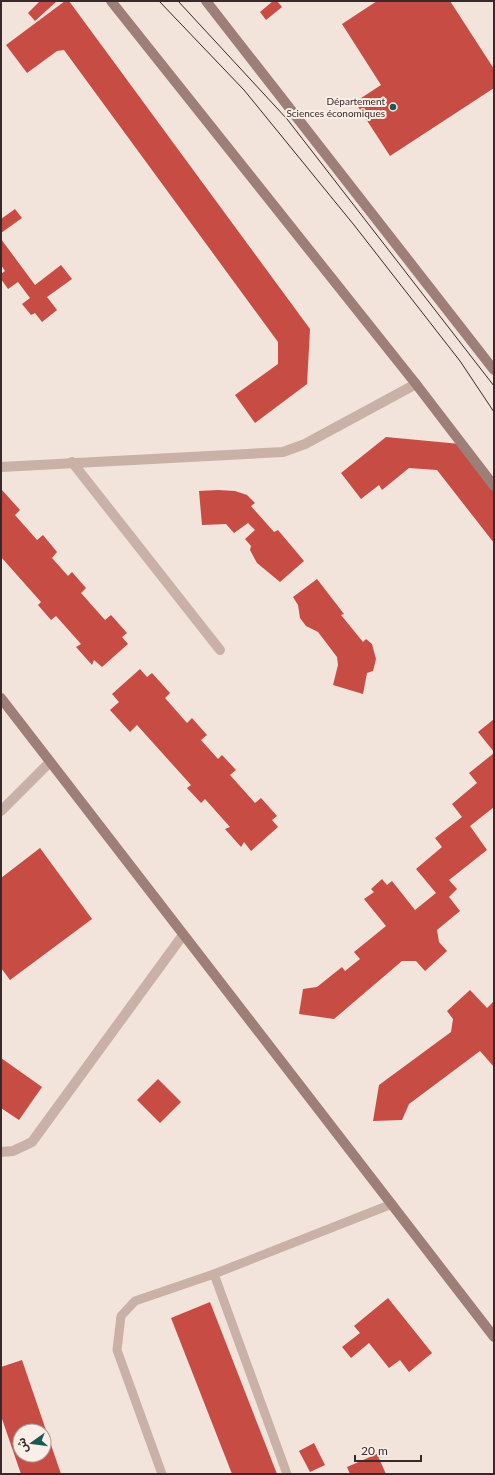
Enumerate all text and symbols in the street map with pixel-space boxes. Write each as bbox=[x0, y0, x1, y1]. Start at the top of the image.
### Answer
place label: Département Sciences économiques bbox=[286, 95, 385, 119]
marker: Département Sciences économiques bbox=[388, 102, 398, 112]
north arrow bbox=[12, 1423, 52, 1463]
text: ش bbox=[14, 1436, 31, 1454]
scale bar bbox=[355, 1437, 421, 1463]
text: 20 m bbox=[361, 1443, 388, 1458]

